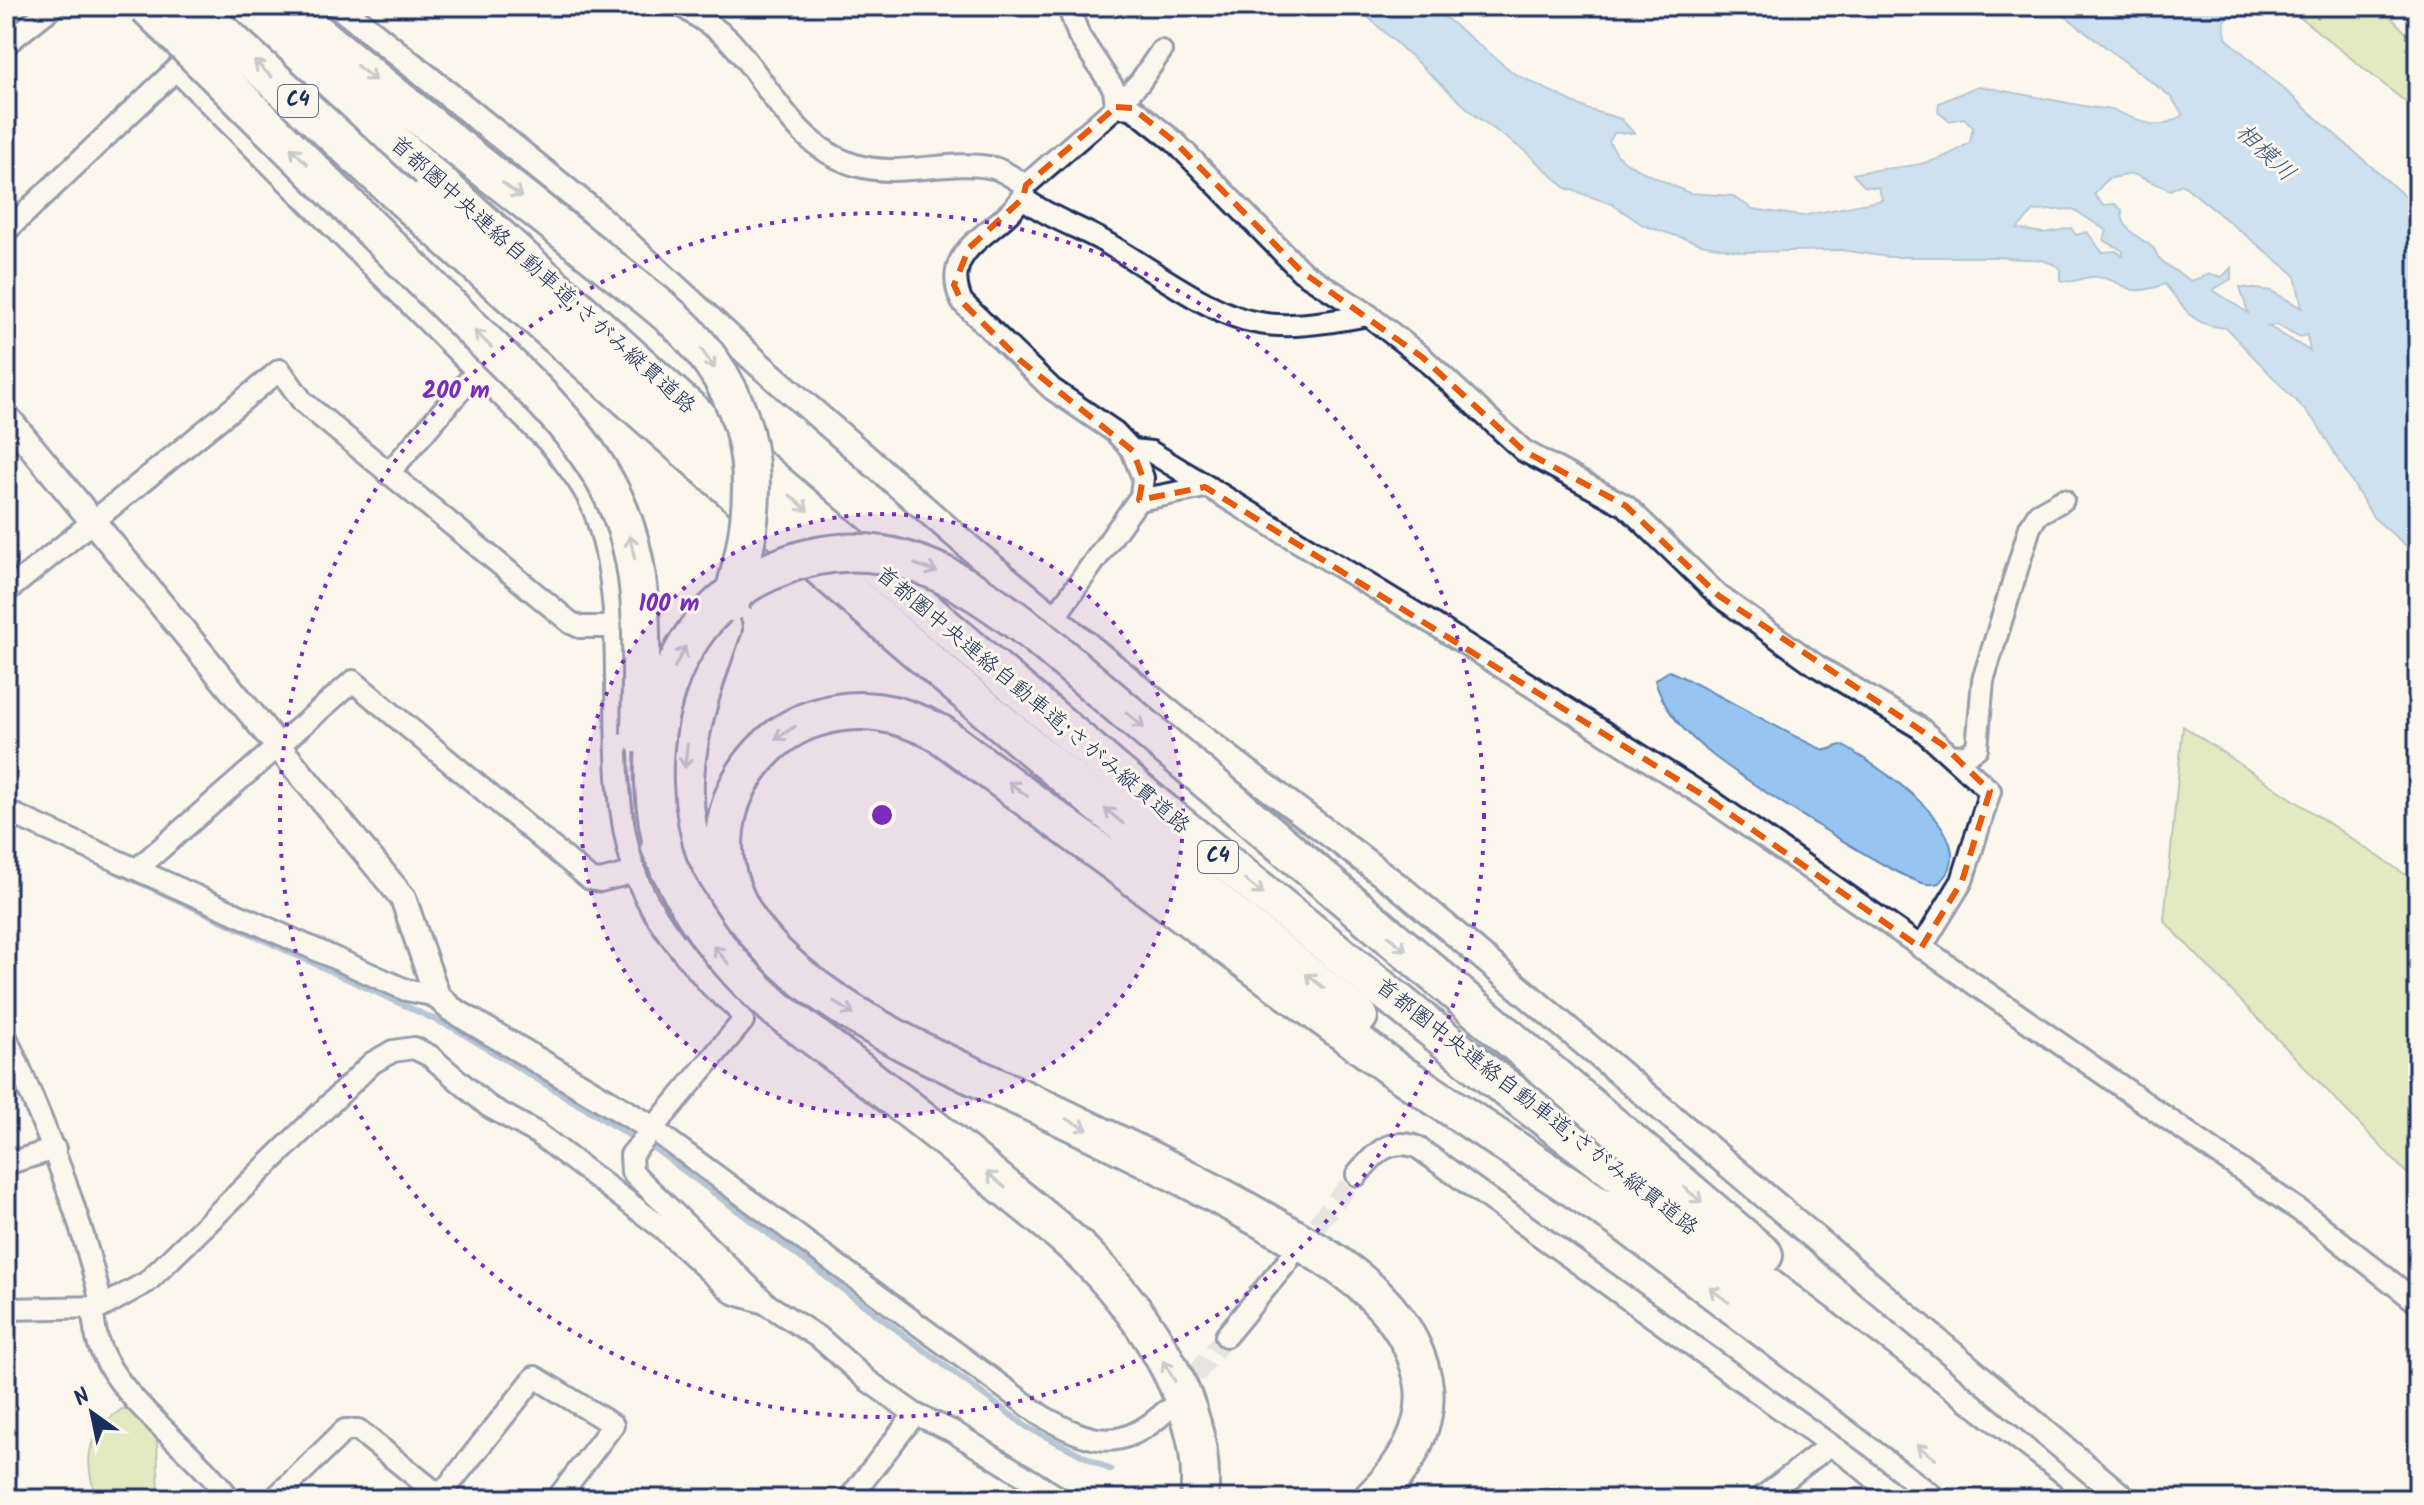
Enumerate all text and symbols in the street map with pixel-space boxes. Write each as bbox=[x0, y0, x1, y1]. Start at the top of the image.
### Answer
one-way arrow bbox=[254, 61, 274, 79]
one-way arrow bbox=[356, 64, 376, 82]
road number: C4 bbox=[278, 85, 318, 117]
water label: 相模川 bbox=[2226, 114, 2304, 192]
street label: 首都圏中央連絡自動車道;さがみ縦貫道路 bbox=[381, 128, 703, 424]
one-way arrow bbox=[290, 147, 309, 166]
one-way arrow bbox=[501, 182, 522, 199]
one-way arrow bbox=[474, 329, 493, 349]
one-way arrow bbox=[700, 348, 716, 370]
text: 200 m bbox=[422, 372, 490, 411]
one-way arrow bbox=[788, 494, 808, 512]
one-way arrow bbox=[624, 535, 639, 561]
street label: 首都圏中央連絡自動車道;さがみ縦貫道路 bbox=[866, 558, 1198, 844]
one-way arrow bbox=[913, 561, 938, 576]
text: 100 m bbox=[639, 585, 699, 624]
one-way arrow bbox=[672, 646, 688, 669]
one-way arrow bbox=[1125, 711, 1145, 729]
one-way arrow bbox=[775, 725, 797, 741]
one-way arrow bbox=[679, 742, 694, 769]
one-way arrow bbox=[1008, 781, 1029, 798]
centre of rings bbox=[868, 801, 896, 829]
one-way arrow bbox=[1104, 807, 1124, 825]
road number: C4 bbox=[1198, 841, 1238, 873]
one-way arrow bbox=[1244, 878, 1264, 896]
one-way arrow bbox=[1386, 934, 1406, 952]
one-way arrow bbox=[713, 945, 731, 965]
street label: 首都圏中央連絡自動車道;さがみ縦貫道路 bbox=[1367, 970, 1705, 1246]
one-way arrow bbox=[1305, 972, 1326, 990]
one-way arrow bbox=[833, 1000, 855, 1016]
one-way arrow bbox=[1064, 1117, 1088, 1132]
one-way arrow bbox=[986, 1171, 1007, 1189]
one-way arrow bbox=[1683, 1186, 1703, 1204]
one-way arrow bbox=[1709, 1286, 1730, 1303]
one-way arrow bbox=[1161, 1360, 1177, 1383]
north arrow bbox=[52, 1373, 132, 1453]
text: N bbox=[67, 1380, 98, 1417]
one-way arrow bbox=[1916, 1443, 1937, 1460]

